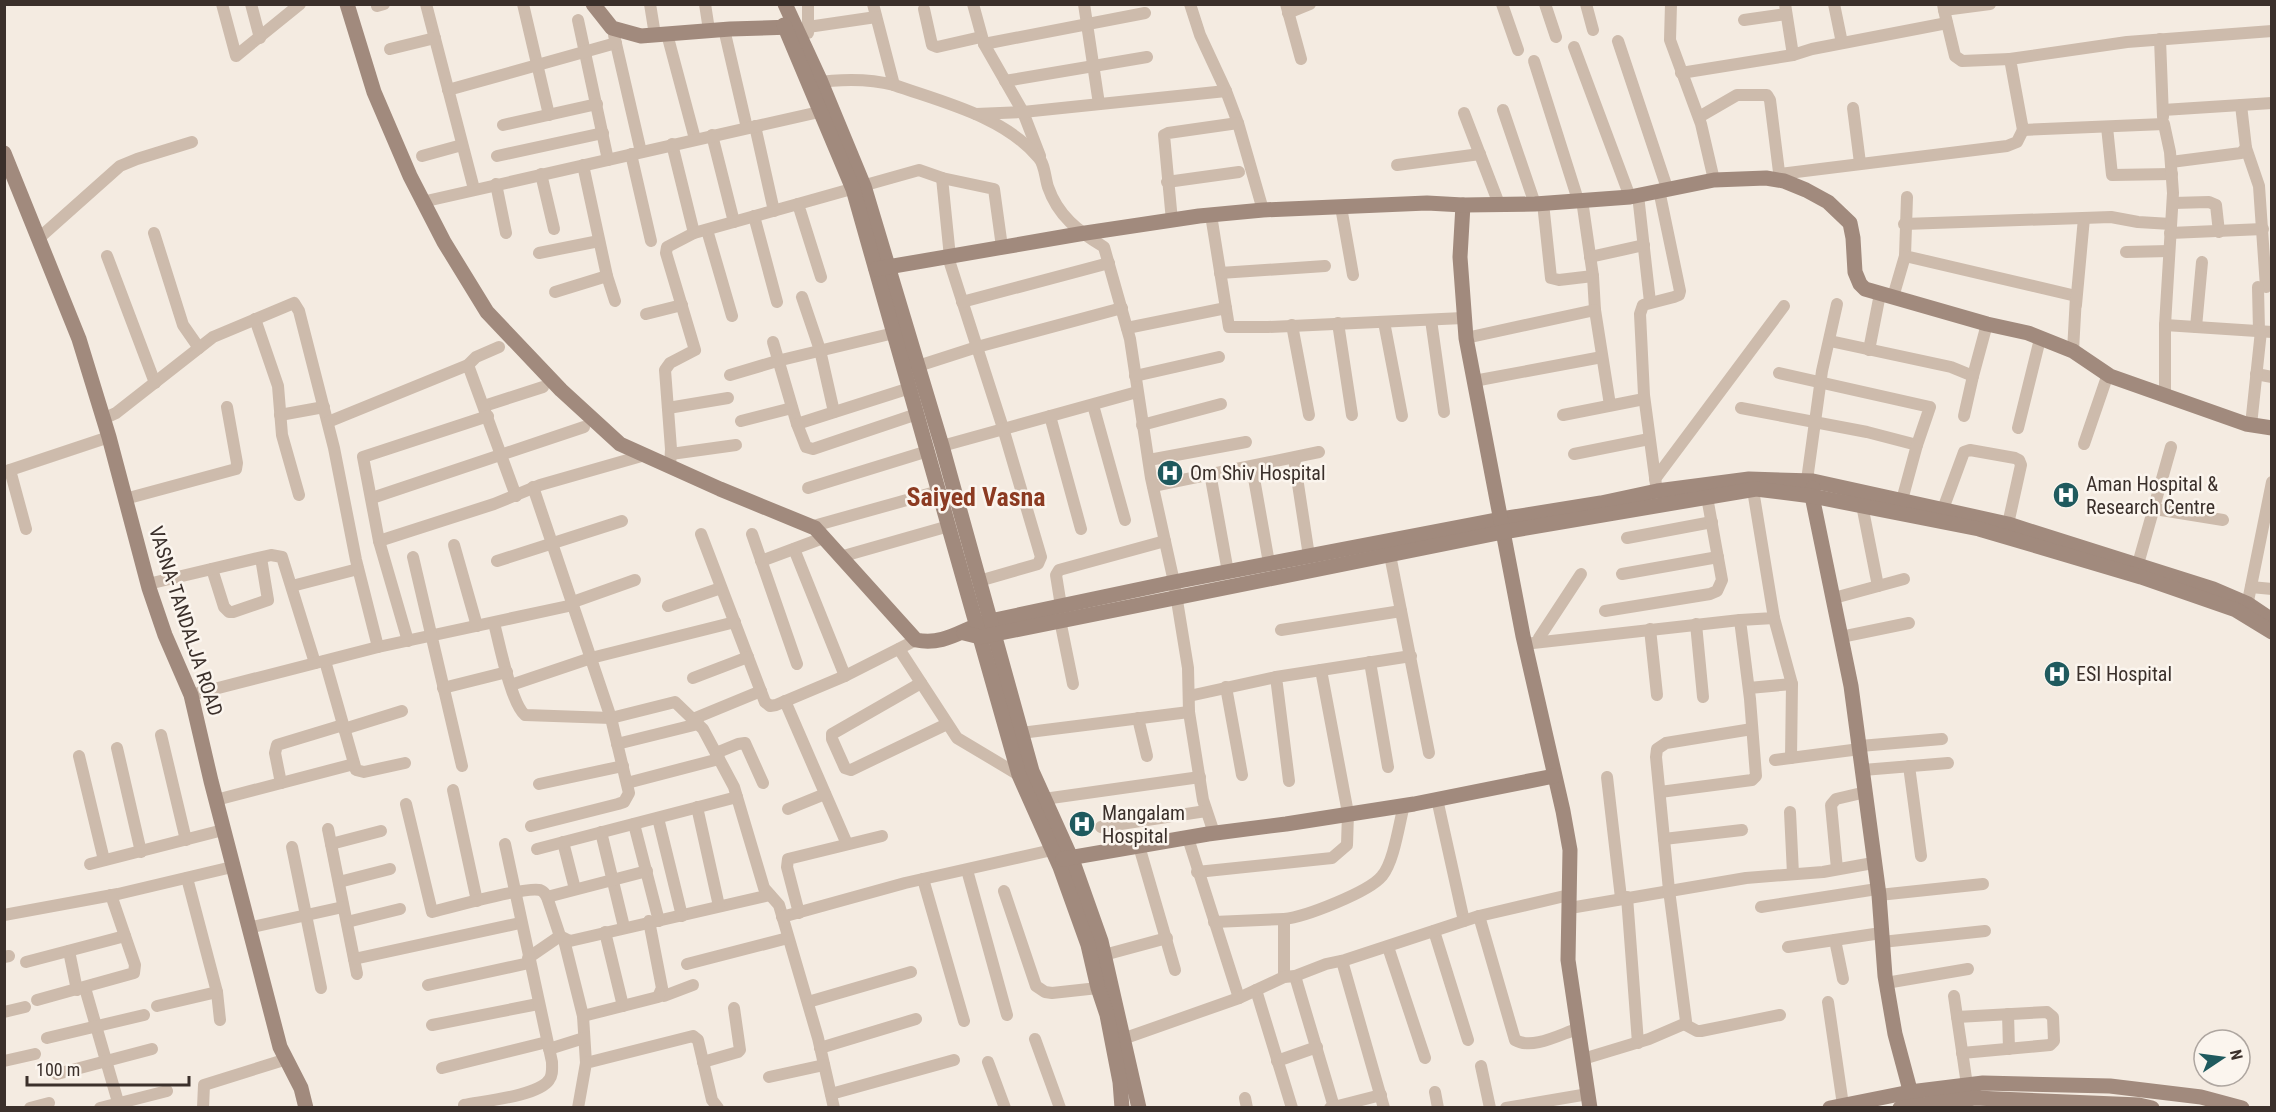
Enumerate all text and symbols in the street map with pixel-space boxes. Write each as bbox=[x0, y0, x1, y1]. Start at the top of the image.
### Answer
hospital icon: Om Shiv Hospital bbox=[1155, 458, 1185, 488]
place label: Om Shiv Hospital bbox=[1190, 461, 1326, 485]
place label: Aman Hospital & Research Centre bbox=[2086, 472, 2218, 519]
hospital icon: Aman Hospital & Research Centre bbox=[2051, 480, 2081, 510]
district label: Saiyed Vasna bbox=[906, 482, 1046, 512]
street label: VASNA-TANDALJA ROAD bbox=[144, 523, 228, 719]
hospital icon: ESI Hospital bbox=[2042, 659, 2072, 689]
place label: ESI Hospital bbox=[2076, 662, 2172, 686]
place label: Mangalam Hospital bbox=[1102, 801, 1185, 848]
hospital icon: Mangalam Hospital bbox=[1067, 809, 1097, 839]
north arrow bbox=[2192, 1028, 2252, 1088]
text: N bbox=[2226, 1048, 2246, 1062]
scale bar bbox=[27, 1049, 189, 1087]
text: 100 m bbox=[36, 1059, 80, 1080]

